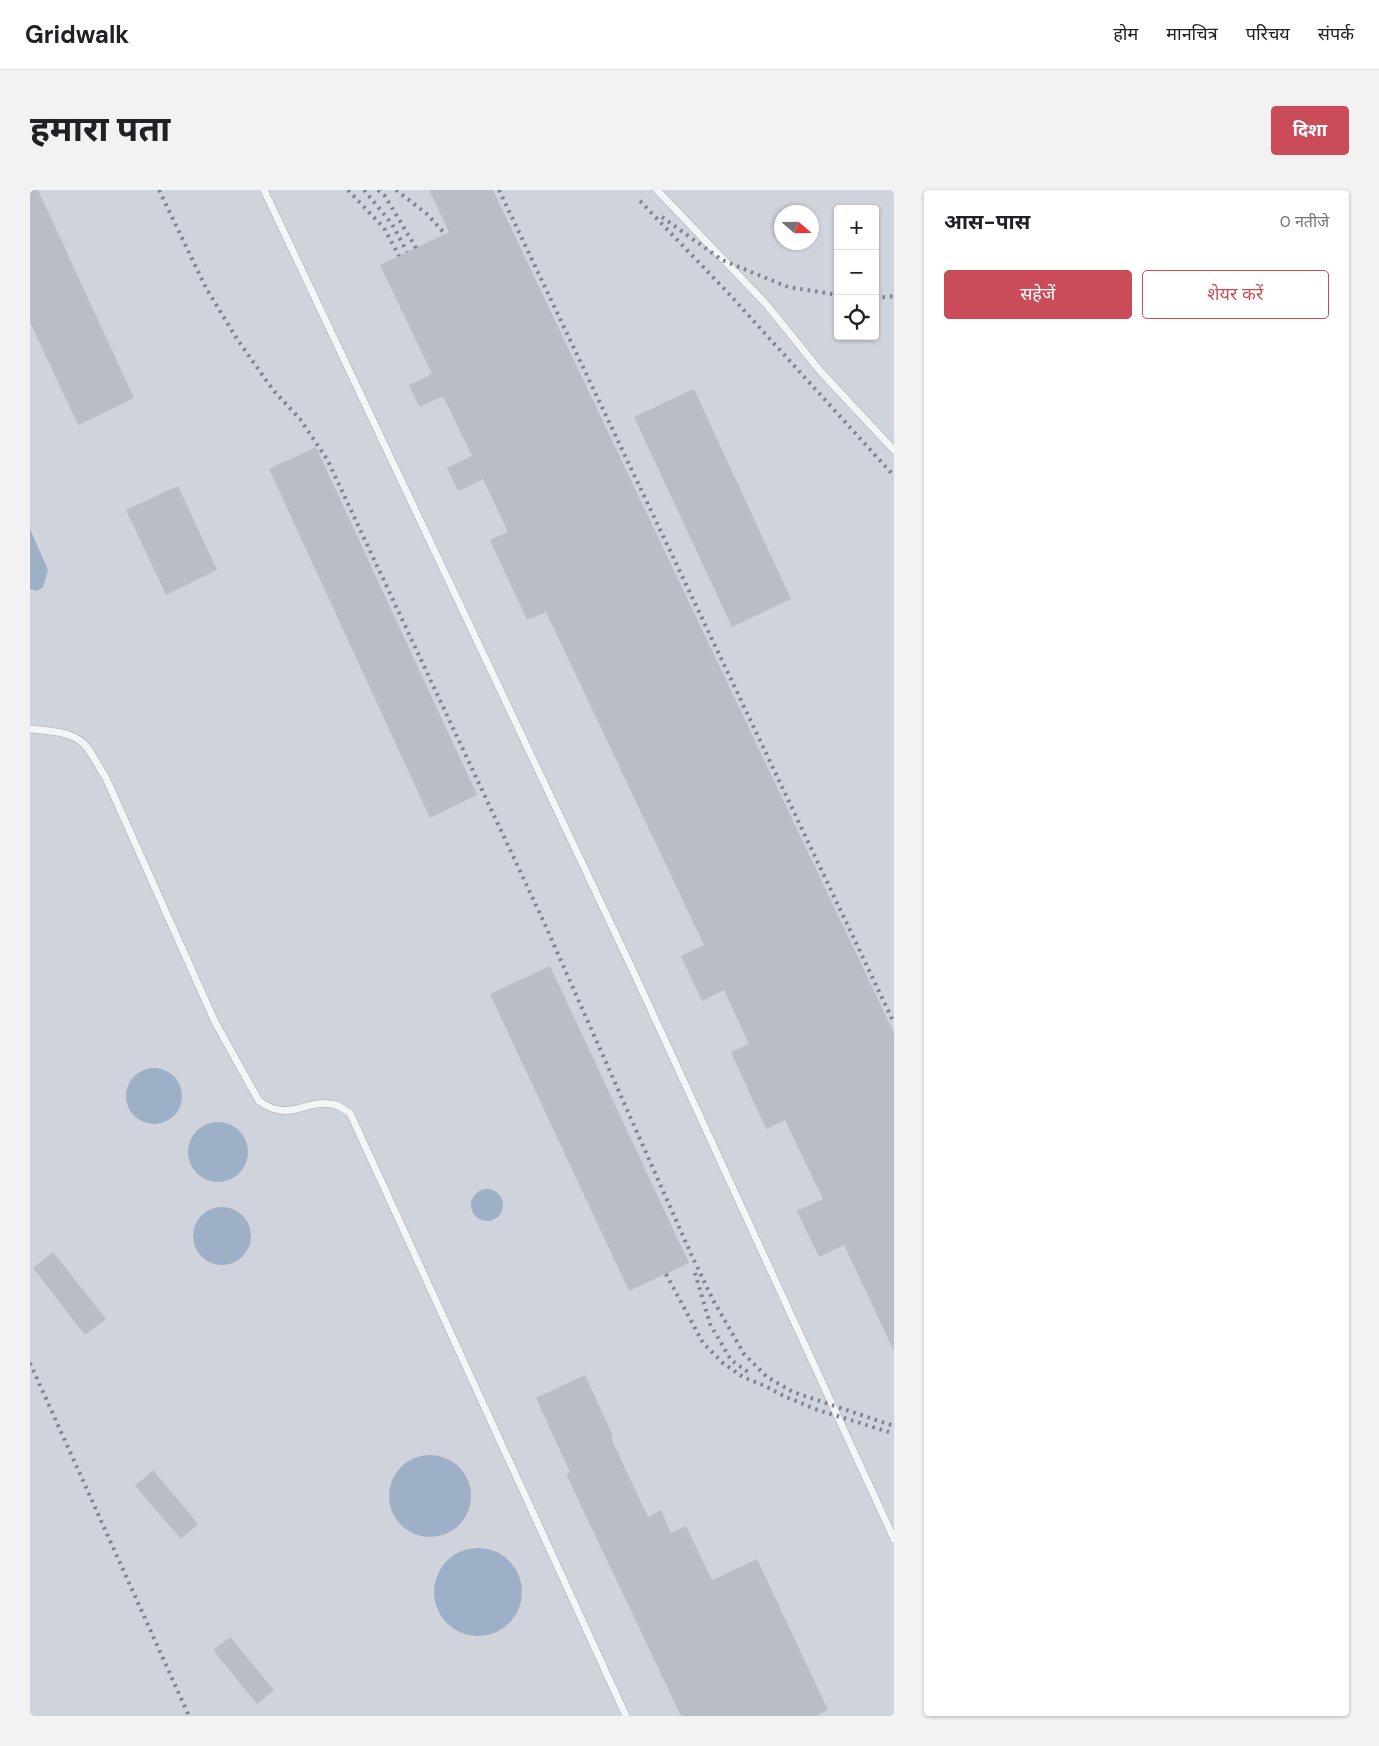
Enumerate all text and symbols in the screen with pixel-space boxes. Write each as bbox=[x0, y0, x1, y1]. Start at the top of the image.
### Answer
text: Gridwalk bbox=[25, 19, 129, 50]
text: होम bbox=[1113, 22, 1138, 46]
text: मानचित्र bbox=[1166, 22, 1218, 46]
text: परिचय bbox=[1246, 22, 1290, 46]
text: संपर्क bbox=[1318, 22, 1354, 46]
text: हमारा पता bbox=[30, 106, 170, 152]
button: दिशा bbox=[1271, 106, 1349, 155]
north arrow bbox=[774, 205, 819, 250]
map controls bbox=[834, 205, 879, 340]
button: + bbox=[834, 205, 879, 250]
text: आस-पास bbox=[944, 208, 1030, 236]
text: 0 नतीजे bbox=[1280, 211, 1329, 232]
button: − bbox=[834, 250, 879, 295]
button: सहेजें bbox=[944, 270, 1132, 319]
button: शेयर करें bbox=[1142, 270, 1329, 319]
button: locate bbox=[834, 295, 879, 340]

